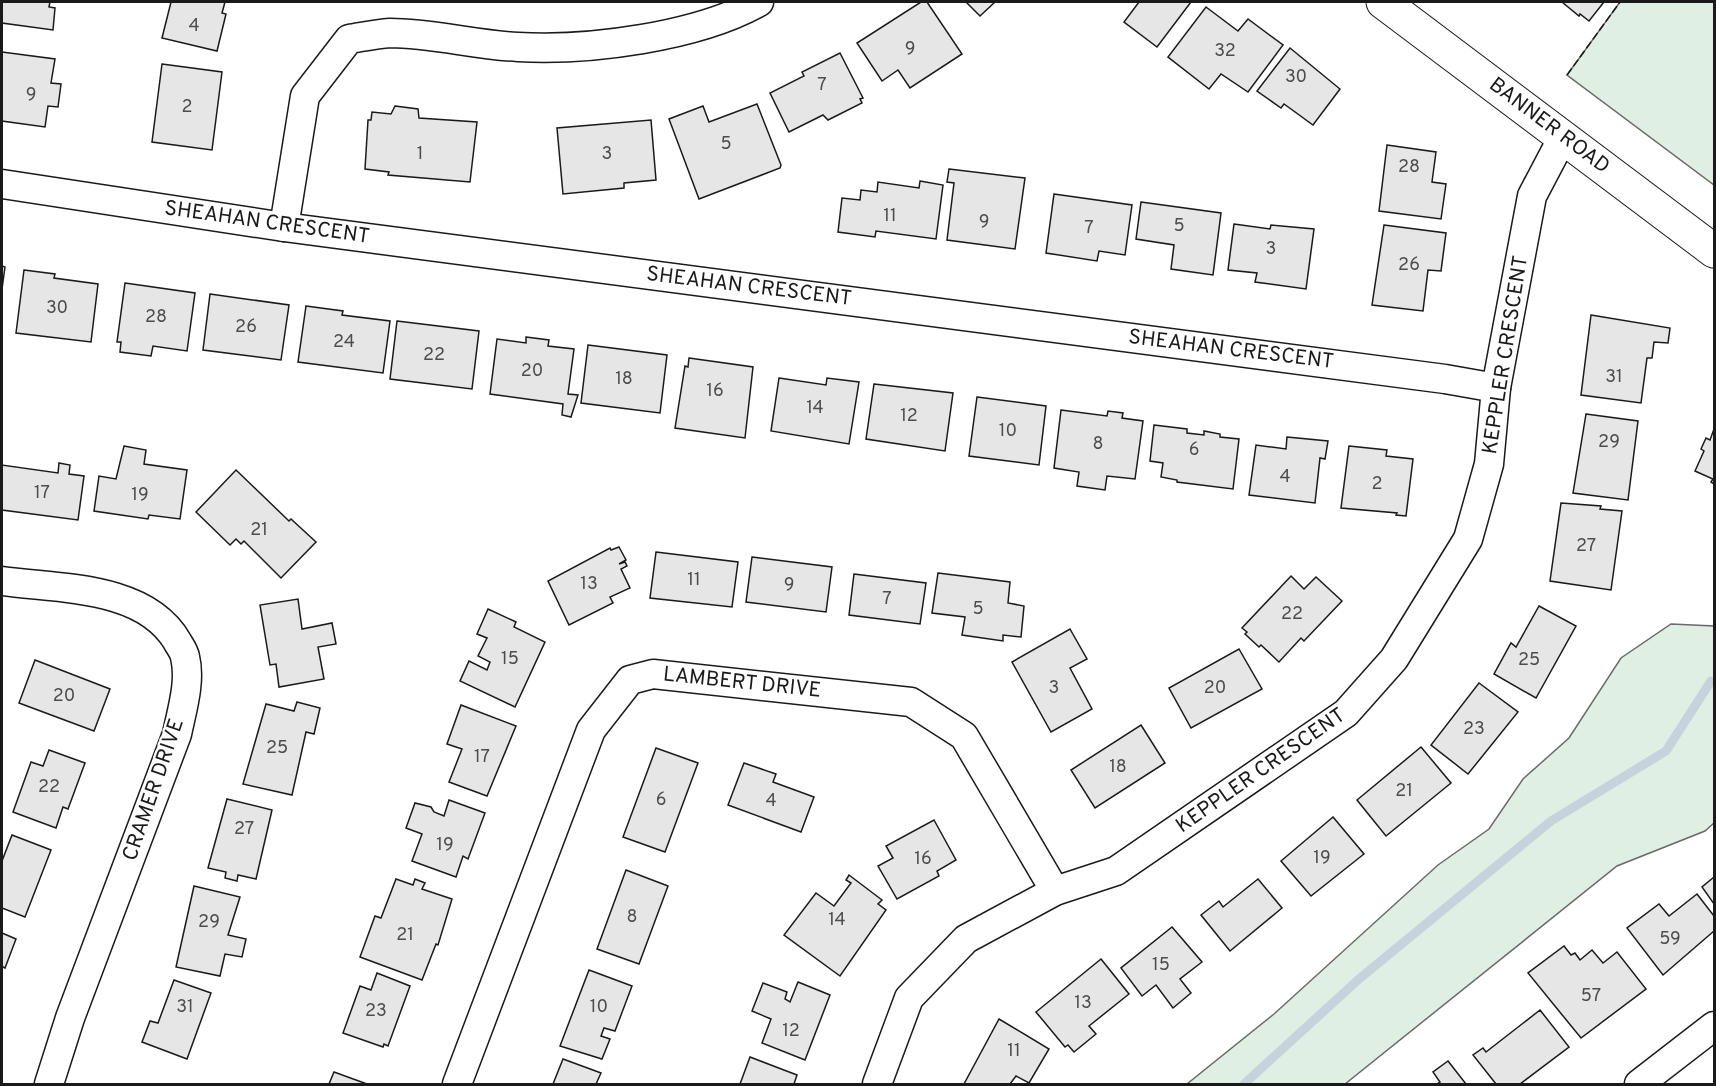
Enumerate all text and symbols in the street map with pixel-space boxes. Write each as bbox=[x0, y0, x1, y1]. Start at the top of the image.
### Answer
house number: 4 bbox=[188, 15, 200, 38]
house number: 9 bbox=[905, 38, 915, 61]
house number: 32 bbox=[1214, 40, 1236, 63]
house number: 30 bbox=[1285, 66, 1307, 89]
street label: BANNER ROAD bbox=[1483, 72, 1615, 180]
house number: 7 bbox=[817, 74, 827, 97]
house number: 9 bbox=[26, 84, 36, 107]
house number: 2 bbox=[181, 96, 193, 119]
house number: 5 bbox=[720, 133, 732, 156]
house number: 1 bbox=[417, 143, 423, 166]
house number: 3 bbox=[602, 143, 612, 166]
house number: 28 bbox=[1398, 156, 1420, 179]
street label: SHEAHAN CRESCENT bbox=[163, 195, 371, 251]
house number: 11 bbox=[883, 205, 897, 228]
house number: 9 bbox=[979, 211, 989, 234]
house number: 5 bbox=[1173, 215, 1185, 238]
house number: 7 bbox=[1084, 217, 1094, 240]
house number: 3 bbox=[1266, 238, 1276, 261]
house number: 26 bbox=[1398, 254, 1420, 277]
street label: KEPPLER CRESCENT bbox=[1477, 254, 1535, 456]
street label: SHEAHAN CRESCENT bbox=[645, 261, 853, 313]
house number: 30 bbox=[46, 297, 68, 320]
house number: 28 bbox=[145, 306, 167, 329]
house number: 26 bbox=[235, 316, 257, 339]
street label: SHEAHAN CRESCENT bbox=[1127, 324, 1335, 376]
house number: 24 bbox=[333, 331, 355, 354]
house number: 22 bbox=[423, 344, 445, 367]
house number: 20 bbox=[521, 360, 543, 383]
house number: 31 bbox=[1605, 366, 1623, 389]
house number: 18 bbox=[615, 368, 633, 391]
house number: 16 bbox=[706, 380, 724, 403]
house number: 14 bbox=[806, 397, 824, 420]
house number: 12 bbox=[900, 405, 918, 428]
house number: 10 bbox=[999, 420, 1017, 443]
house number: 29 bbox=[1598, 431, 1620, 454]
house number: 8 bbox=[1093, 433, 1104, 456]
house number: 6 bbox=[1189, 439, 1199, 462]
house number: 4 bbox=[1279, 466, 1291, 489]
house number: 2 bbox=[1371, 473, 1383, 496]
house number: 17 bbox=[34, 482, 50, 505]
house number: 19 bbox=[131, 484, 149, 507]
house number: 21 bbox=[250, 519, 268, 542]
house number: 27 bbox=[1576, 535, 1596, 558]
house number: 11 bbox=[687, 569, 701, 592]
house number: 13 bbox=[580, 573, 598, 596]
house number: 9 bbox=[784, 574, 794, 597]
house number: 7 bbox=[882, 588, 892, 611]
house number: 5 bbox=[972, 598, 984, 621]
house number: 22 bbox=[1281, 603, 1303, 626]
house number: 15 bbox=[501, 648, 519, 671]
house number: 25 bbox=[1518, 649, 1540, 672]
street label: LAMBERT DRIVE bbox=[662, 661, 822, 705]
house number: 3 bbox=[1049, 677, 1059, 700]
house number: 20 bbox=[1204, 677, 1226, 700]
house number: 20 bbox=[53, 685, 75, 708]
street label: KEPPLER CRESCENT bbox=[1171, 702, 1351, 840]
street label: CRAMER DRIVE bbox=[117, 715, 191, 865]
house number: 23 bbox=[1463, 718, 1485, 741]
house number: 25 bbox=[266, 737, 288, 760]
house number: 17 bbox=[474, 746, 490, 769]
house number: 18 bbox=[1109, 756, 1127, 779]
house number: 22 bbox=[38, 776, 60, 799]
house number: 21 bbox=[1395, 780, 1413, 803]
house number: 6 bbox=[656, 789, 666, 812]
house number: 4 bbox=[765, 790, 777, 813]
house number: 27 bbox=[234, 818, 254, 841]
house number: 19 bbox=[436, 834, 454, 857]
house number: 19 bbox=[1313, 847, 1331, 870]
house number: 16 bbox=[914, 848, 932, 871]
house number: 8 bbox=[627, 906, 638, 929]
house number: 14 bbox=[828, 909, 846, 932]
house number: 29 bbox=[198, 911, 220, 934]
house number: 21 bbox=[396, 924, 414, 947]
house number: 59 bbox=[1659, 928, 1681, 951]
house number: 15 bbox=[1152, 954, 1170, 977]
house number: 57 bbox=[1581, 985, 1601, 1008]
house number: 13 bbox=[1074, 992, 1092, 1015]
house number: 31 bbox=[176, 996, 194, 1019]
house number: 10 bbox=[590, 996, 608, 1019]
house number: 23 bbox=[365, 1000, 387, 1023]
house number: 12 bbox=[782, 1020, 800, 1043]
house number: 11 bbox=[1007, 1040, 1021, 1063]

